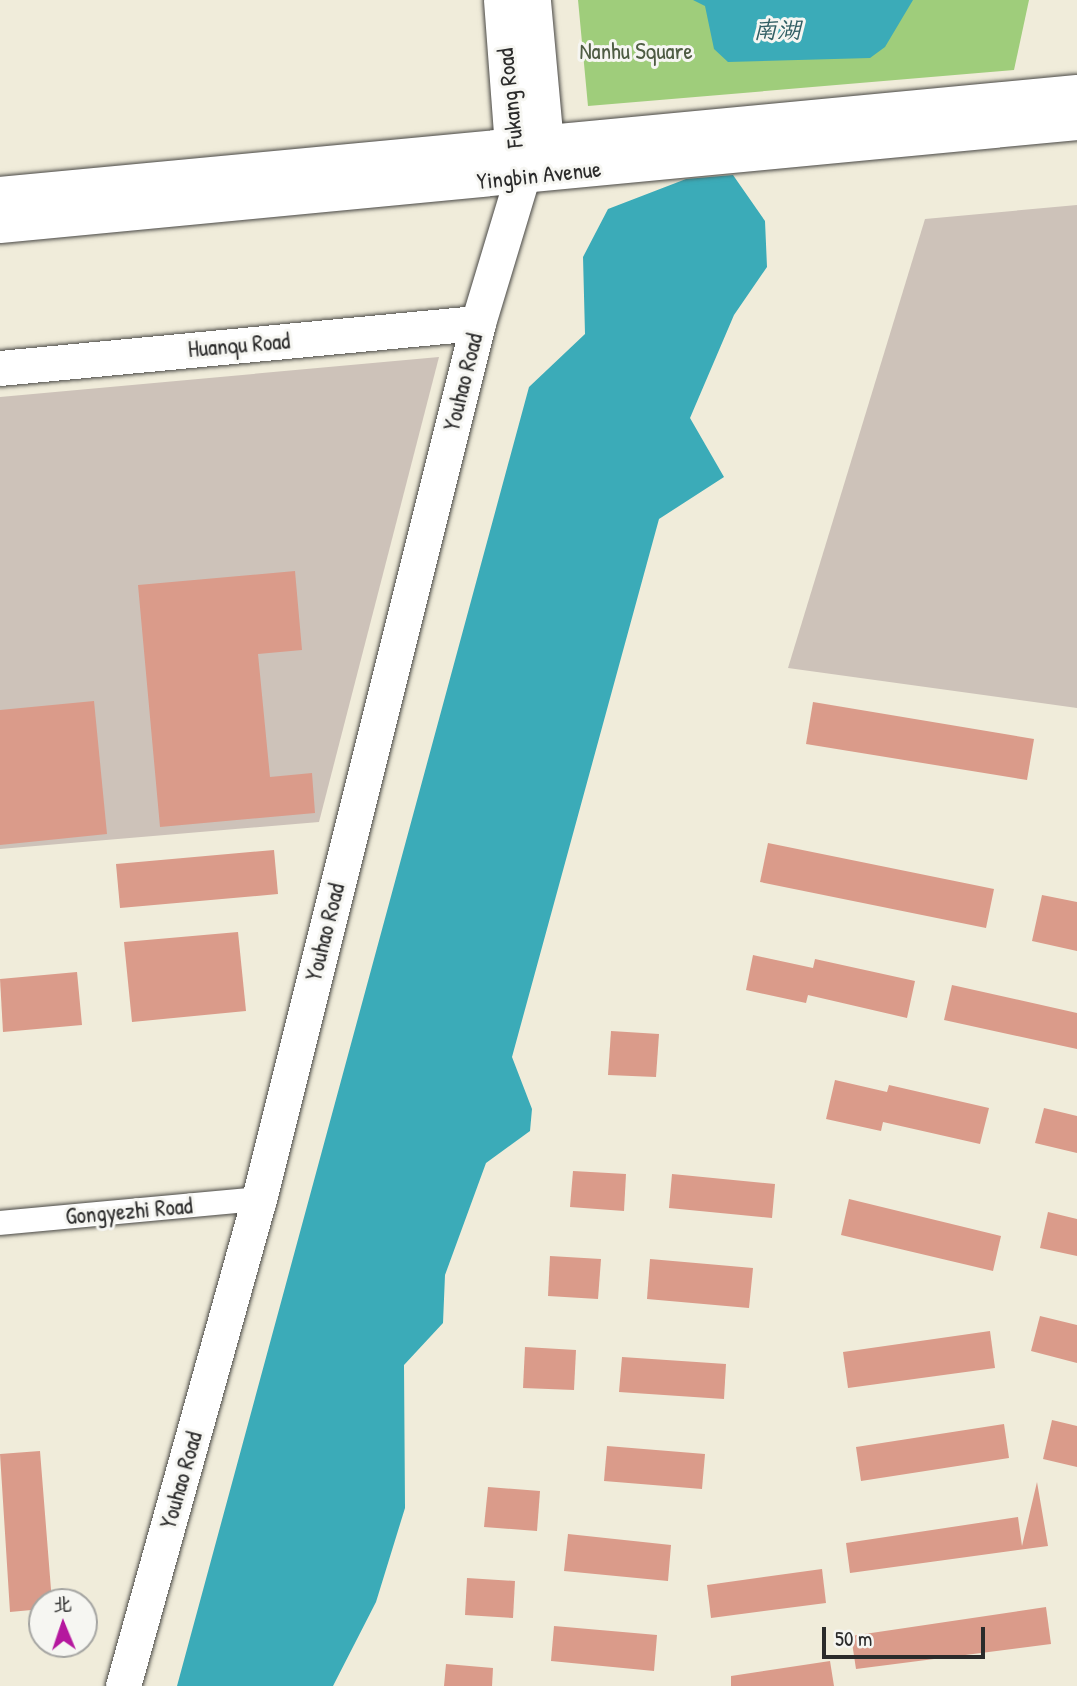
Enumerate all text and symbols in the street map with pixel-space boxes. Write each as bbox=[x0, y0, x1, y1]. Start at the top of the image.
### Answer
water label: 南湖 bbox=[753, 16, 801, 44]
park label: Nanhu Square bbox=[579, 37, 693, 65]
street label: Fukang Road bbox=[491, 47, 529, 149]
street label: Yingbin Avenue bbox=[476, 155, 602, 195]
street label: Huanqu Road bbox=[187, 327, 291, 363]
street label: Youhao Road bbox=[438, 330, 488, 434]
street label: Youhao Road bbox=[300, 880, 350, 984]
street label: Gongyezhi Road bbox=[64, 1192, 194, 1230]
street label: Youhao Road bbox=[154, 1428, 208, 1532]
north arrow bbox=[28, 1588, 98, 1658]
text: 北 bbox=[52, 1591, 72, 1617]
scale bar bbox=[825, 1612, 988, 1656]
text: 50 m bbox=[835, 1624, 872, 1653]

